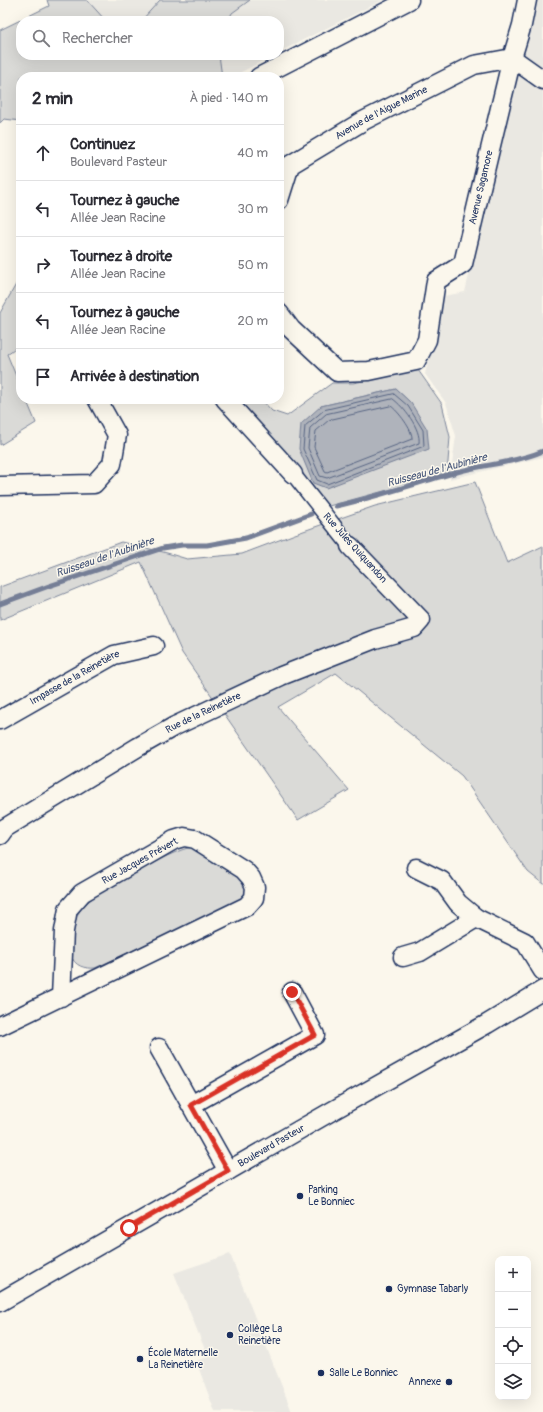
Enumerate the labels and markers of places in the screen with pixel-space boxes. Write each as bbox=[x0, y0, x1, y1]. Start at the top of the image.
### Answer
place label: Parking Le Bonniec bbox=[308, 1184, 355, 1208]
marker: Parking Le Bonniec bbox=[295, 1191, 305, 1201]
place label: Gymnase Tabarly bbox=[397, 1283, 469, 1295]
marker: Gymnase Tabarly bbox=[384, 1284, 394, 1294]
place label: Collège La Reinetière bbox=[238, 1323, 282, 1347]
marker: Collège La Reinetière bbox=[225, 1330, 235, 1340]
place label: École Maternelle La Reinetière bbox=[148, 1346, 218, 1371]
marker: École Maternelle La Reinetière bbox=[135, 1354, 145, 1364]
place label: Salle Le Bonniec bbox=[329, 1367, 398, 1379]
marker: Salle Le Bonniec bbox=[316, 1368, 326, 1378]
place label: Annexe bbox=[408, 1376, 441, 1388]
marker: Annexe bbox=[444, 1377, 454, 1387]

